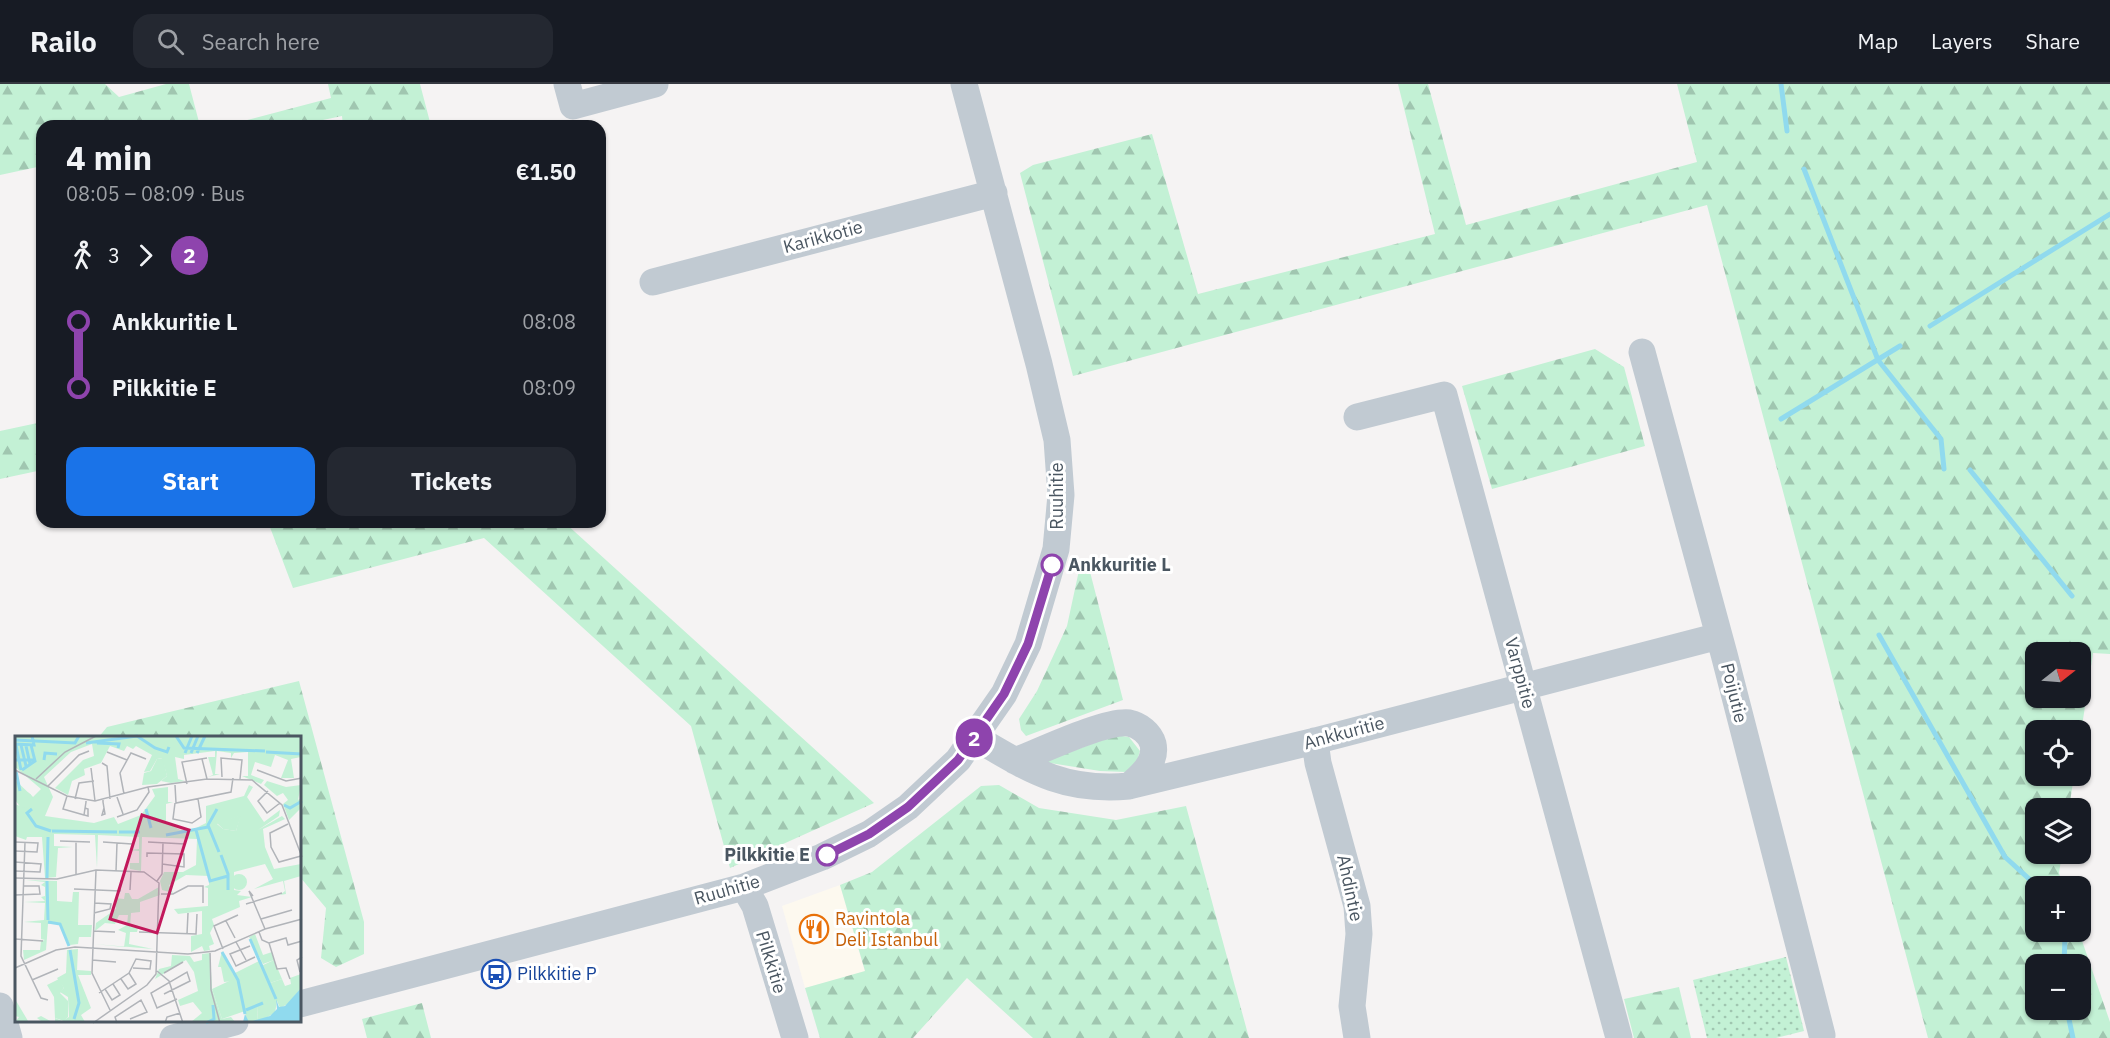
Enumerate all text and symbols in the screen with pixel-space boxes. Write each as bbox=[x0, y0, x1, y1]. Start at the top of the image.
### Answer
search box bbox=[133, 14, 553, 68]
text: Railo bbox=[30, 23, 97, 60]
icon: search bbox=[154, 25, 187, 58]
text: Search here bbox=[202, 27, 320, 56]
text: Map bbox=[1858, 27, 1898, 55]
text: Layers bbox=[1931, 27, 1993, 55]
text: Share bbox=[2026, 27, 2080, 55]
text: 4 min bbox=[66, 136, 152, 179]
text: €1.50 bbox=[516, 157, 576, 186]
text: 08:05 – 08:09 · Bus bbox=[66, 180, 245, 207]
street label: Karikkotie bbox=[781, 215, 865, 258]
icon: walk bbox=[66, 239, 99, 272]
icon: forward bbox=[129, 239, 162, 272]
text: 2 bbox=[183, 241, 196, 269]
text: 3 bbox=[108, 242, 120, 269]
text: Ankkuritie L bbox=[112, 307, 238, 336]
text: 08:08 bbox=[522, 308, 576, 335]
text: Pilkkitie E bbox=[112, 373, 217, 402]
text: 08:09 bbox=[522, 374, 576, 401]
button: Start bbox=[66, 447, 315, 516]
button: Tickets bbox=[327, 447, 576, 516]
street label: Ruuhitie bbox=[1045, 462, 1068, 530]
place label: Ankkuritie L bbox=[1068, 553, 1171, 576]
marker: Ankkuritie L bbox=[1041, 554, 1063, 576]
street label: Varppitie bbox=[1500, 635, 1541, 711]
north arrow bbox=[2025, 642, 2091, 708]
map controls bbox=[2025, 642, 2091, 1020]
street label: Poijutie bbox=[1716, 661, 1753, 725]
street label: Ankkuritie bbox=[1301, 711, 1387, 754]
line badge: 2 bbox=[954, 718, 994, 758]
button: locate bbox=[2025, 720, 2091, 786]
text: 2 bbox=[968, 724, 980, 752]
inset map bbox=[15, 736, 302, 1023]
button: layers bbox=[2025, 798, 2091, 864]
place label: Pilkkitie E bbox=[724, 843, 810, 866]
marker: Pilkkitie E bbox=[816, 844, 838, 866]
street label: Ahdintie bbox=[1332, 852, 1369, 923]
street label: Ruuhitie bbox=[691, 869, 763, 910]
button: + bbox=[2025, 876, 2091, 942]
place label: Ravintola Deli Istanbul bbox=[835, 907, 938, 951]
restaurant icon: Ravintola Deli Istanbul bbox=[798, 913, 830, 945]
street label: Pilkkitie bbox=[751, 928, 792, 996]
button: − bbox=[2025, 954, 2091, 1020]
bus stop icon: Pilkkitie P bbox=[480, 958, 512, 990]
place label: Pilkkitie P bbox=[517, 962, 597, 985]

